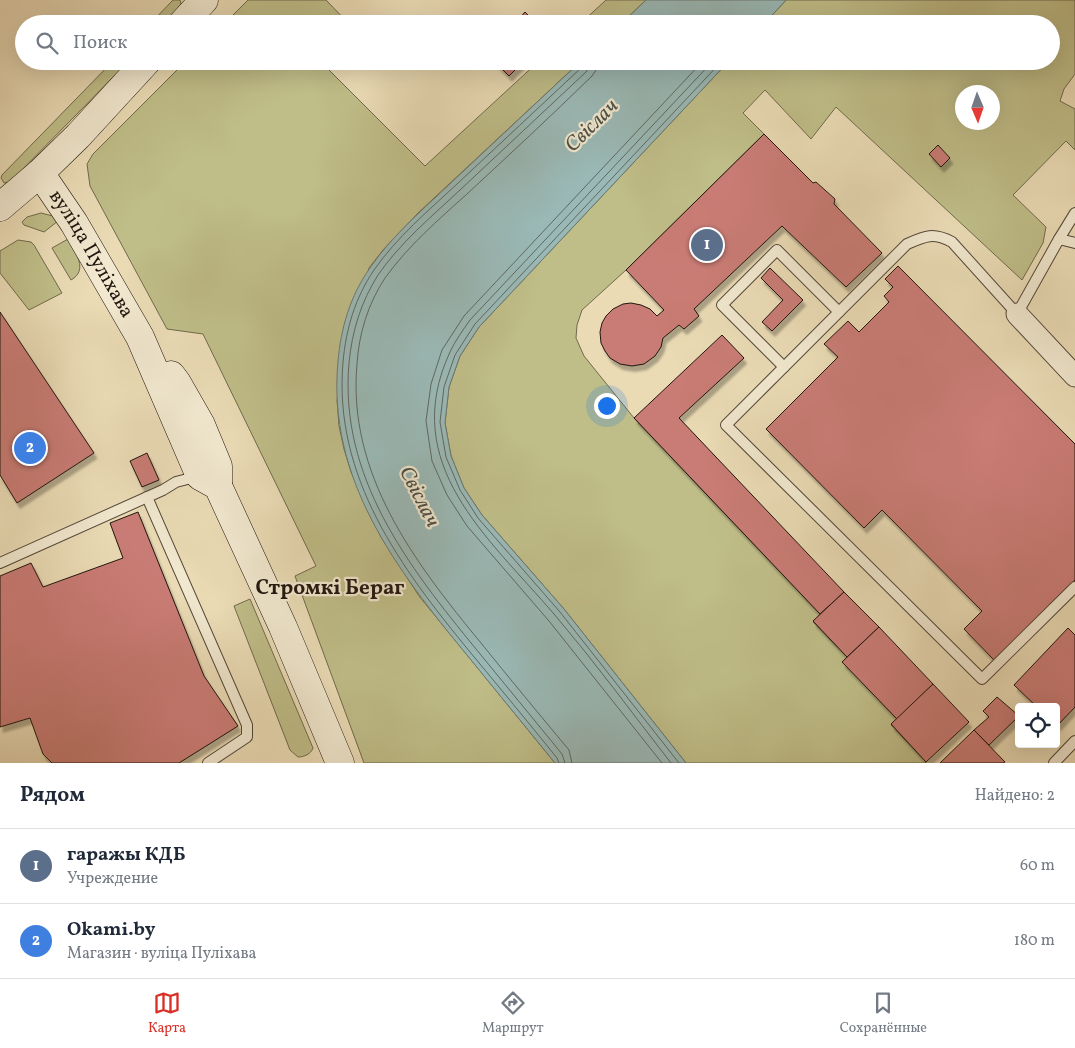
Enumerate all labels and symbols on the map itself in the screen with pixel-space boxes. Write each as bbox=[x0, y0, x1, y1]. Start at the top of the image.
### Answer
north arrow bbox=[955, 85, 1000, 130]
water label: Свіслач bbox=[559, 93, 625, 159]
street label: вуліца Пуліхава bbox=[42, 185, 140, 323]
pin: 1 bbox=[691, 226, 723, 264]
your location bbox=[594, 393, 620, 419]
pin: 2 bbox=[14, 429, 46, 467]
water label: Свіслач bbox=[391, 461, 447, 533]
district label: Стромкі Бераг bbox=[256, 574, 404, 603]

